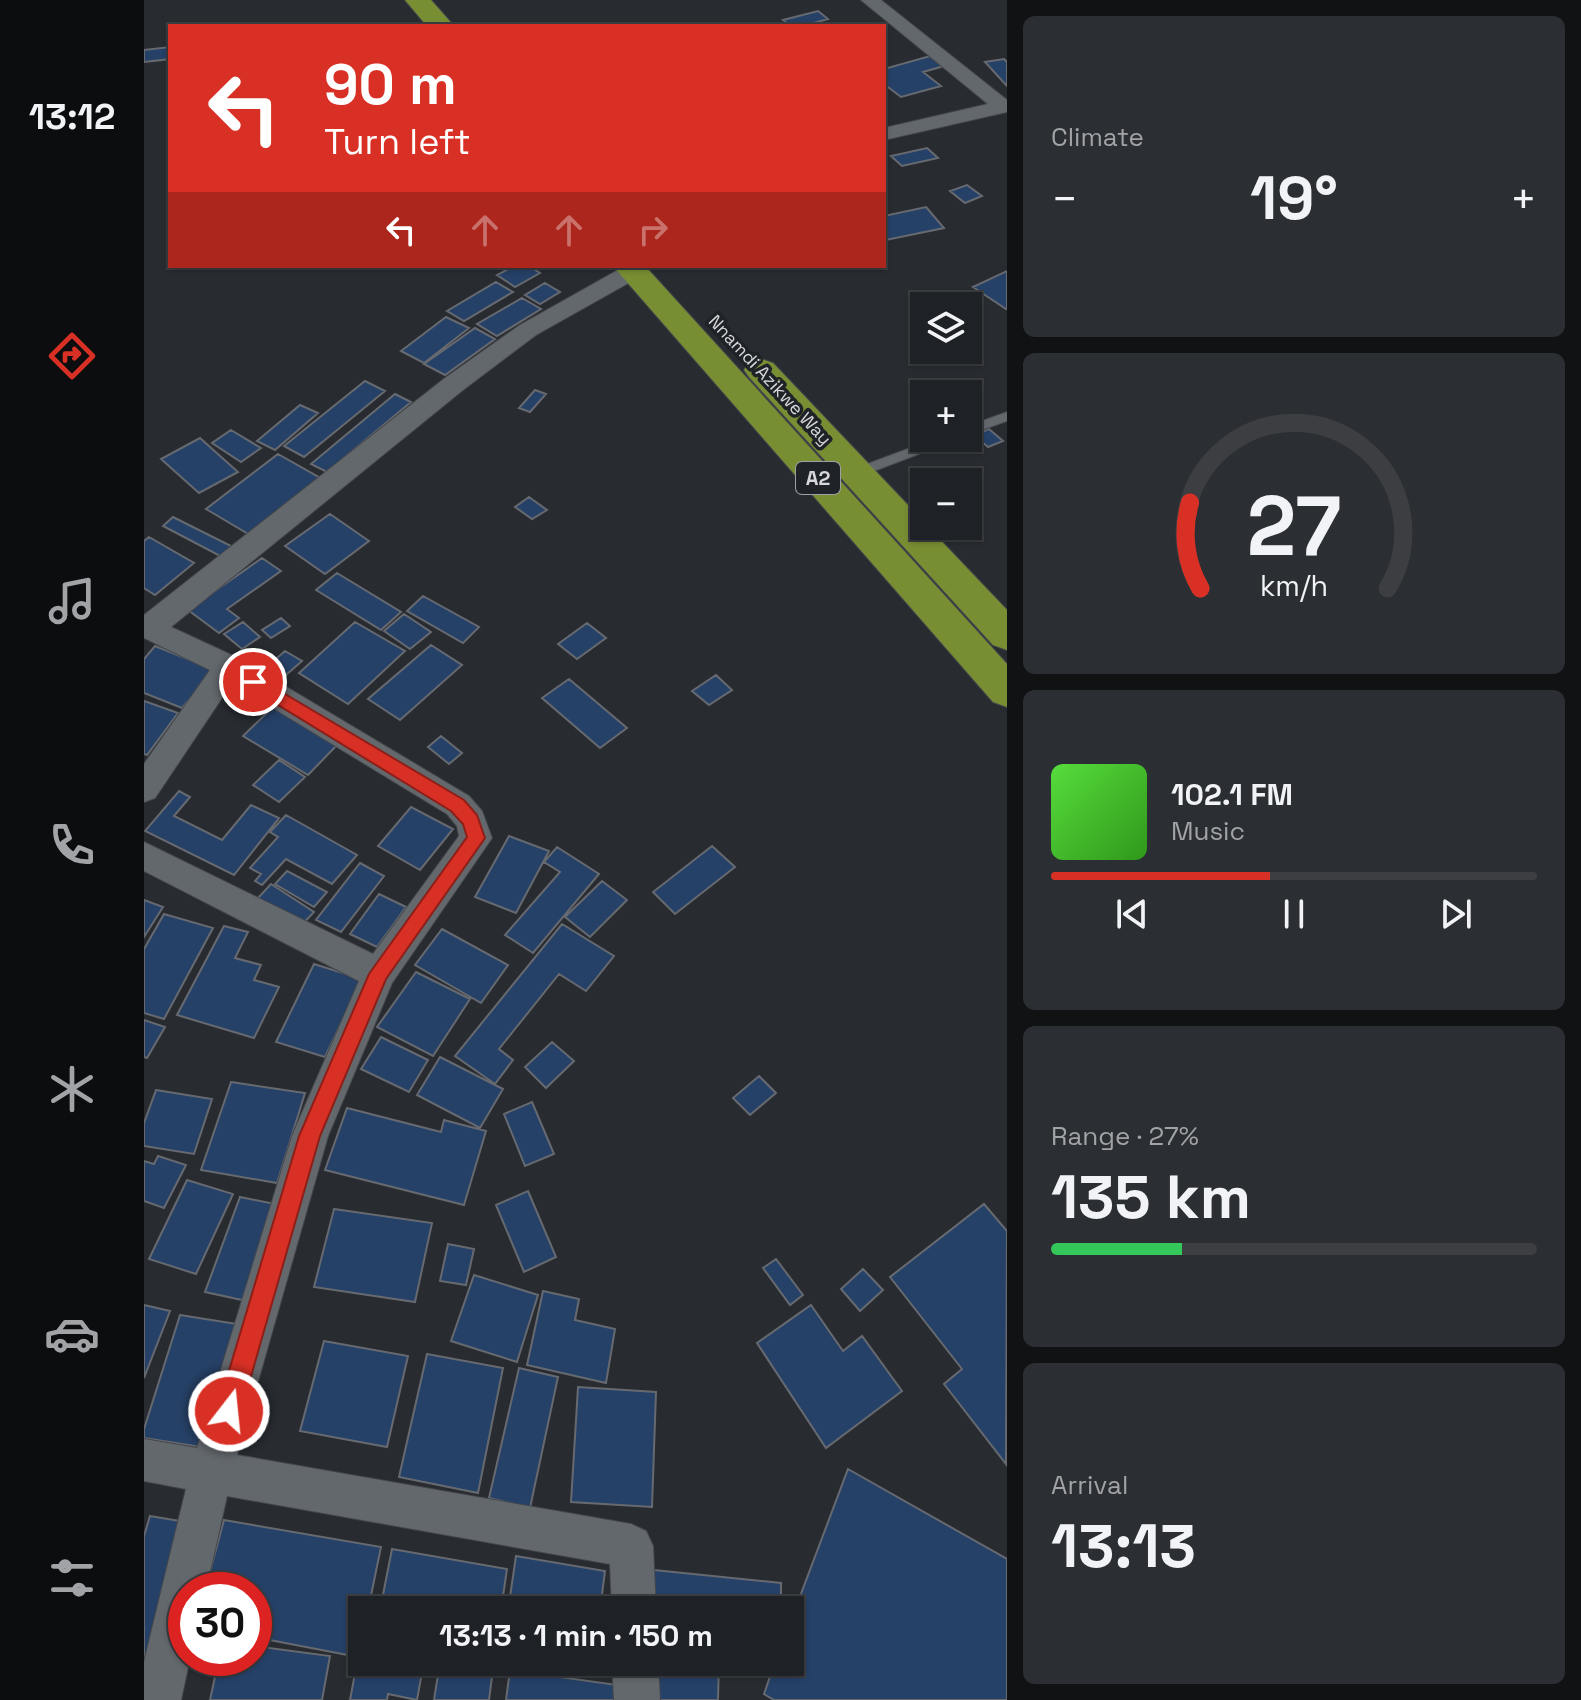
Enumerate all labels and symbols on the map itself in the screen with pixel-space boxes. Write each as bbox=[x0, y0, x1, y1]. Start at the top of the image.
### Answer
street label: Nnamdi Azikwe Way bbox=[704, 310, 837, 450]
road number: A2 bbox=[796, 462, 840, 494]
pin bbox=[219, 648, 287, 716]
position arrow bbox=[187, 1369, 271, 1453]
speed limit sign: 30 bbox=[168, 1572, 272, 1676]

